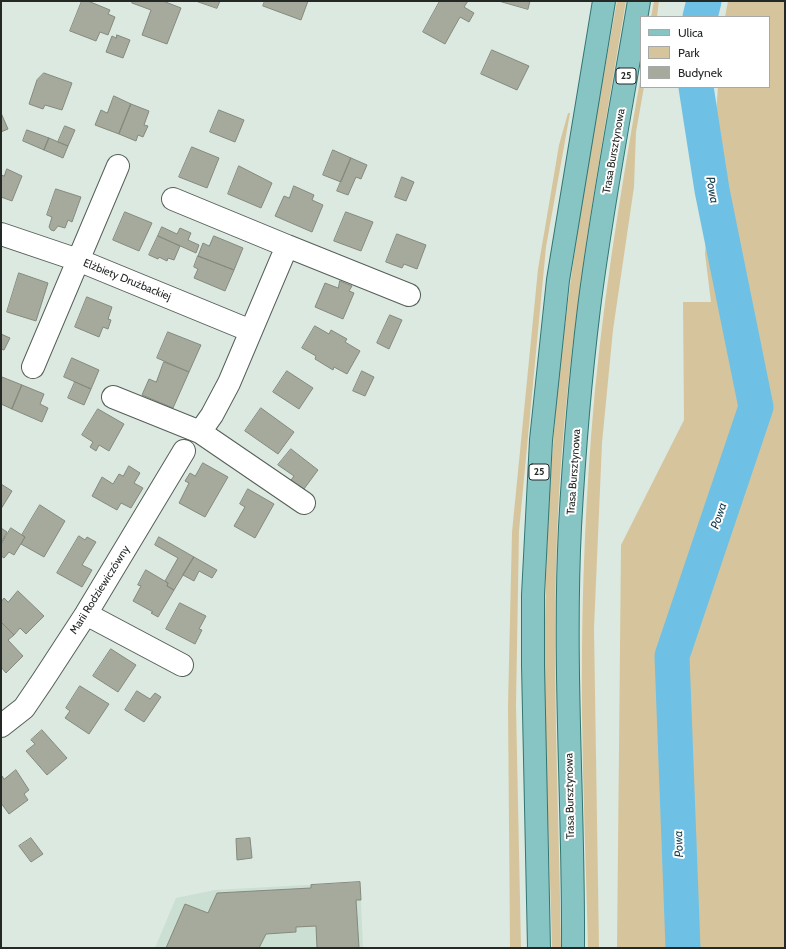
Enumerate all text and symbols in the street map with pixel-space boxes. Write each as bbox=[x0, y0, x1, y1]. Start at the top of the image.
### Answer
legend bbox=[640, 16, 770, 88]
text: Ulica bbox=[678, 25, 703, 40]
text: Park bbox=[678, 45, 700, 60]
text: Budynek bbox=[678, 65, 722, 80]
road number: 25 bbox=[616, 68, 636, 84]
street label: Trasa Bursztynowa bbox=[600, 108, 628, 194]
water label: Powa bbox=[703, 176, 721, 204]
street label: Elżbiety Drużbackiej bbox=[81, 256, 173, 304]
street label: Trasa Bursztynowa bbox=[564, 429, 584, 515]
road number: 25 bbox=[529, 464, 549, 480]
water label: Powa bbox=[708, 501, 730, 531]
street label: Marii Rodziewiczówny bbox=[67, 543, 133, 637]
street label: Trasa Bursztynowa bbox=[563, 753, 577, 839]
water label: Powa bbox=[671, 830, 687, 858]

